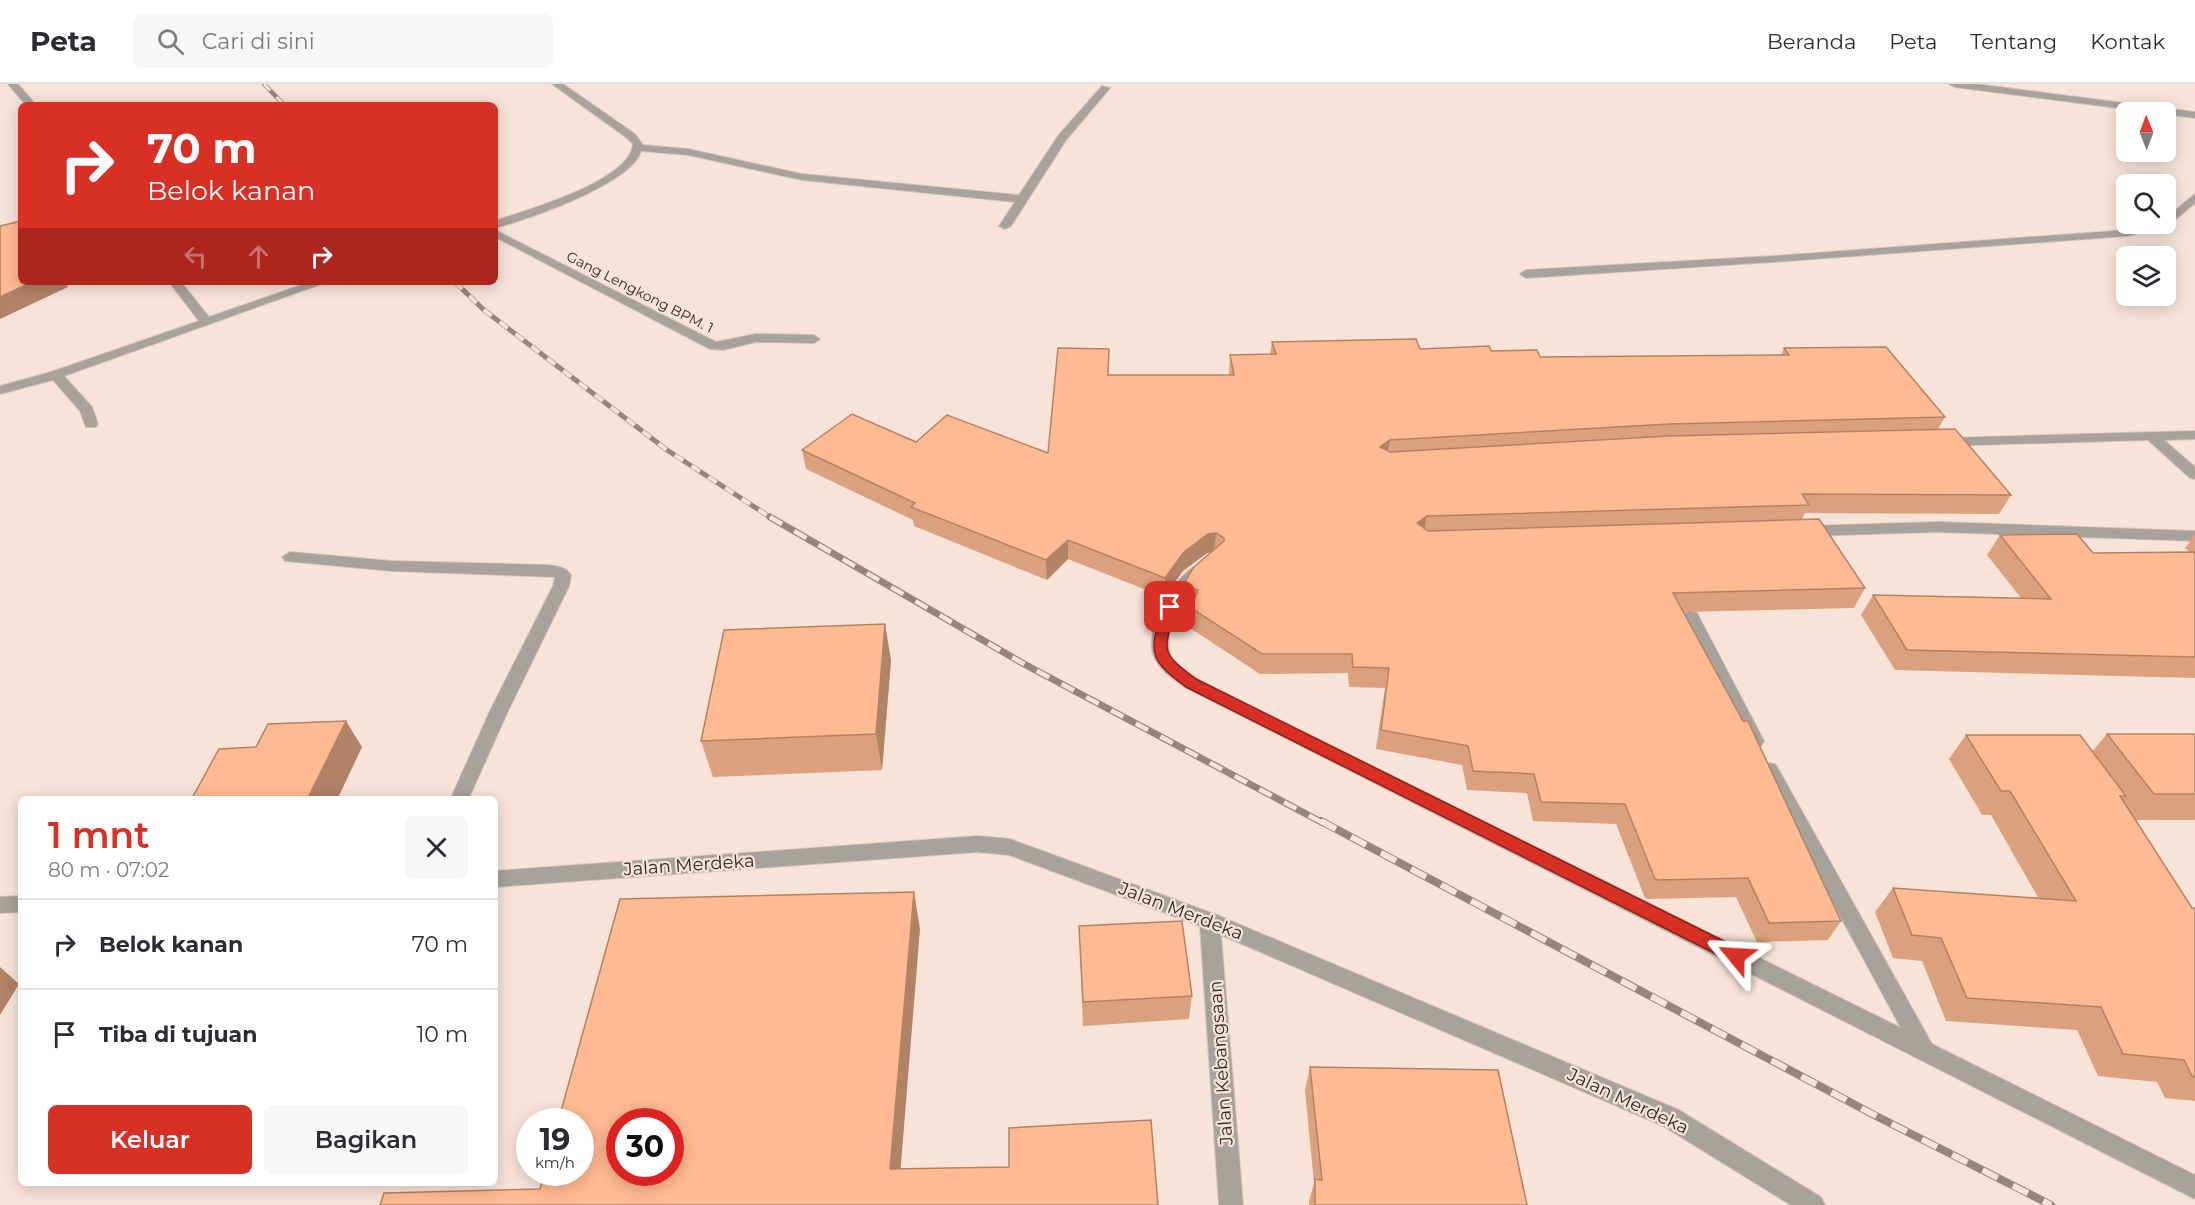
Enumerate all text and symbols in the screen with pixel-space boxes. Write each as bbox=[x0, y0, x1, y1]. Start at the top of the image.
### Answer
search box bbox=[133, 14, 553, 68]
text: Peta bbox=[30, 24, 97, 58]
icon: search bbox=[154, 25, 187, 58]
text: Cari di sini bbox=[202, 28, 315, 55]
text: Beranda bbox=[1767, 29, 1856, 54]
text: Peta bbox=[1889, 29, 1937, 54]
text: Tentang bbox=[1970, 29, 2057, 54]
text: Kontak bbox=[2090, 29, 2165, 54]
north arrow bbox=[2116, 102, 2176, 162]
map controls bbox=[2116, 102, 2176, 306]
text: 70 m bbox=[147, 122, 257, 174]
icon: right bbox=[48, 126, 126, 204]
text: Belok kanan bbox=[147, 174, 315, 207]
button: search bbox=[2116, 174, 2176, 234]
icon: left bbox=[179, 240, 212, 273]
icon: ahead bbox=[242, 240, 275, 273]
icon: right bbox=[305, 240, 338, 273]
button: layers bbox=[2116, 246, 2176, 306]
street label: Gang Lengkong BPM. 1 bbox=[563, 247, 717, 337]
pin bbox=[1144, 581, 1195, 632]
icon: arrive bbox=[1153, 590, 1186, 623]
text: 1 mnt bbox=[48, 813, 149, 857]
button: close bbox=[405, 816, 468, 879]
street label: Jalan Merdeka bbox=[622, 849, 755, 881]
text: 80 m · 07:02 bbox=[48, 858, 169, 882]
street label: Jalan Merdeka bbox=[1115, 877, 1246, 945]
position arrow bbox=[1704, 924, 1768, 988]
icon: right bbox=[48, 928, 81, 961]
text: Belok kanan bbox=[99, 931, 243, 958]
text: 70 m bbox=[412, 931, 468, 958]
street label: Jalan Kebangsaan bbox=[1204, 980, 1238, 1147]
icon: arrive bbox=[48, 1018, 81, 1051]
text: Tiba di tujuan bbox=[99, 1021, 257, 1048]
text: 10 m bbox=[416, 1021, 468, 1048]
street label: Jalan Merdeka bbox=[1563, 1063, 1692, 1139]
button: Keluar bbox=[48, 1105, 252, 1174]
button: Bagikan bbox=[264, 1105, 468, 1174]
speed limit sign: 30 bbox=[606, 1108, 684, 1186]
text: 19 bbox=[540, 1121, 570, 1158]
text: km/h bbox=[535, 1153, 575, 1172]

